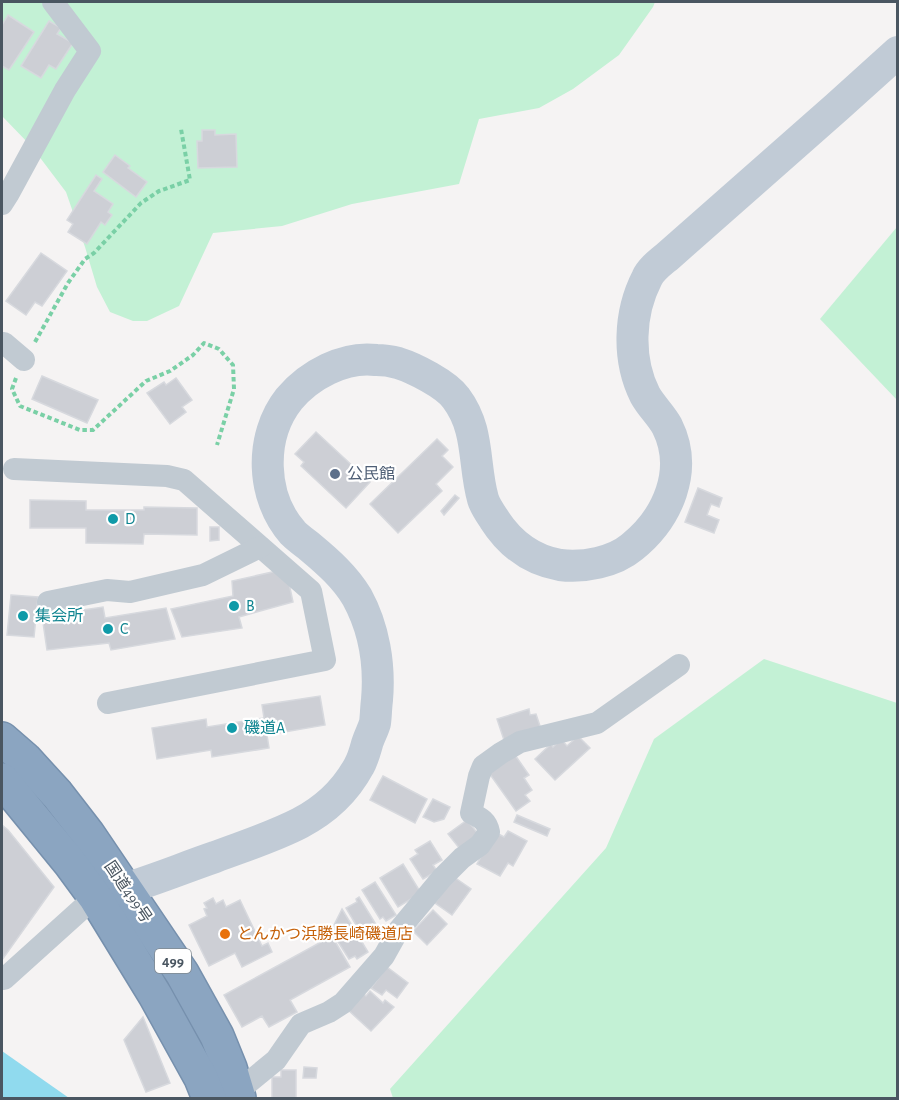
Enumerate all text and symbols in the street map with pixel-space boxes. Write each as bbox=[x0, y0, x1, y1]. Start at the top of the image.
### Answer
place label: 公民館 bbox=[347, 465, 395, 482]
marker: 公民館 bbox=[328, 467, 342, 481]
place label: D bbox=[125, 511, 135, 527]
marker: D bbox=[106, 512, 120, 526]
place label: B bbox=[246, 598, 255, 614]
marker: B bbox=[227, 599, 241, 613]
place label: 集会所 bbox=[35, 607, 83, 624]
marker: 集会所 bbox=[16, 609, 30, 623]
place label: C bbox=[120, 621, 128, 637]
marker: C bbox=[101, 622, 115, 636]
place label: 磯道A bbox=[244, 719, 285, 736]
marker: 磯道A bbox=[225, 721, 239, 735]
street label: 国道499号 bbox=[102, 858, 155, 926]
place label: とんかつ浜勝長崎磯道店 bbox=[237, 925, 413, 942]
marker: とんかつ浜勝長崎磯道店 bbox=[218, 927, 232, 941]
road number: 499 bbox=[155, 949, 191, 973]

